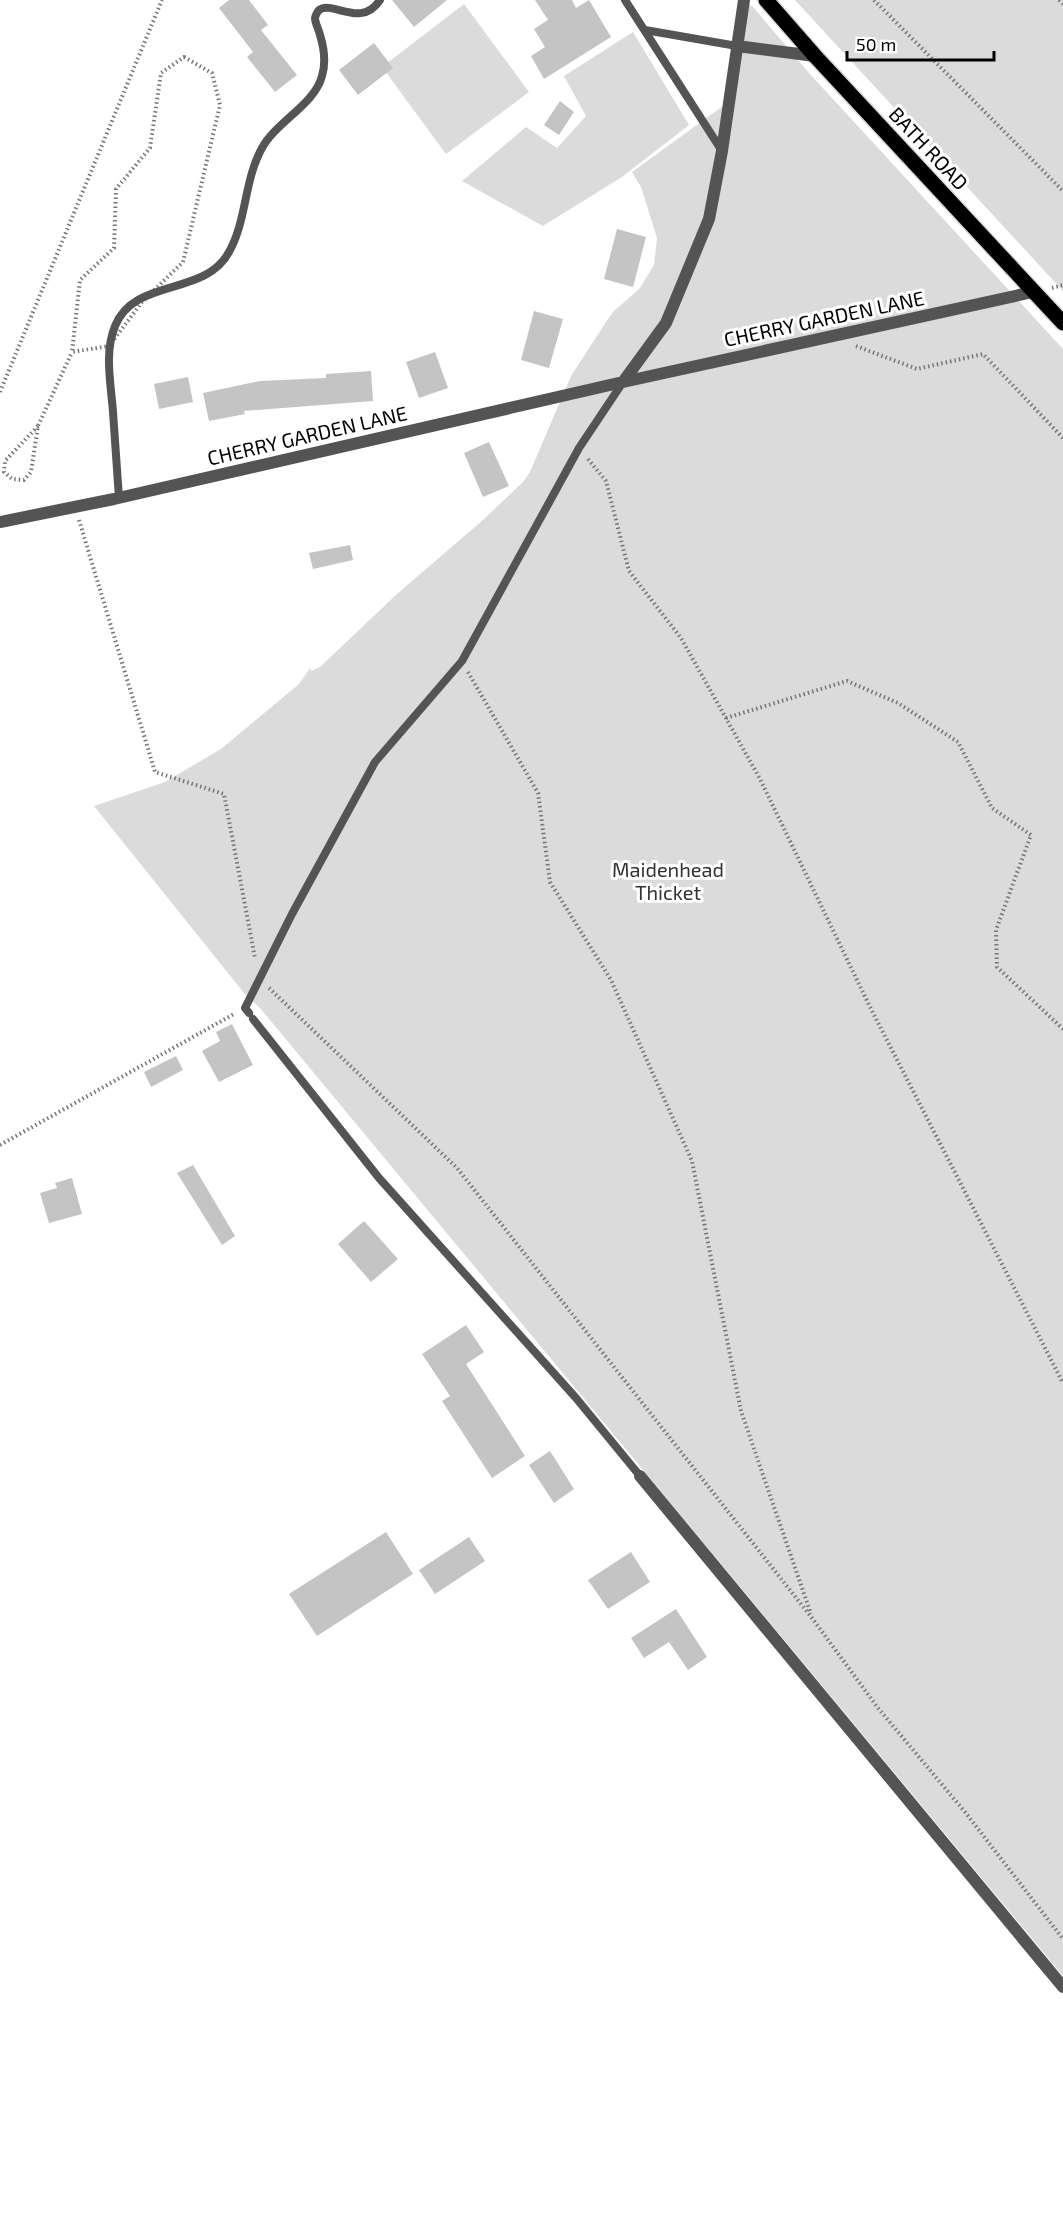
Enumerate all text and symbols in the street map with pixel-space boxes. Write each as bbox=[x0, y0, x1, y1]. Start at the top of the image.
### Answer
scale bar bbox=[847, 24, 994, 62]
text: 50 m bbox=[856, 33, 896, 55]
street label: BATH ROAD bbox=[885, 102, 973, 194]
street label: CHERRY GARDEN LANE bbox=[722, 285, 926, 351]
street label: CHERRY GARDEN LANE bbox=[205, 400, 409, 470]
park label: Maidenhead Thicket bbox=[612, 857, 724, 904]

